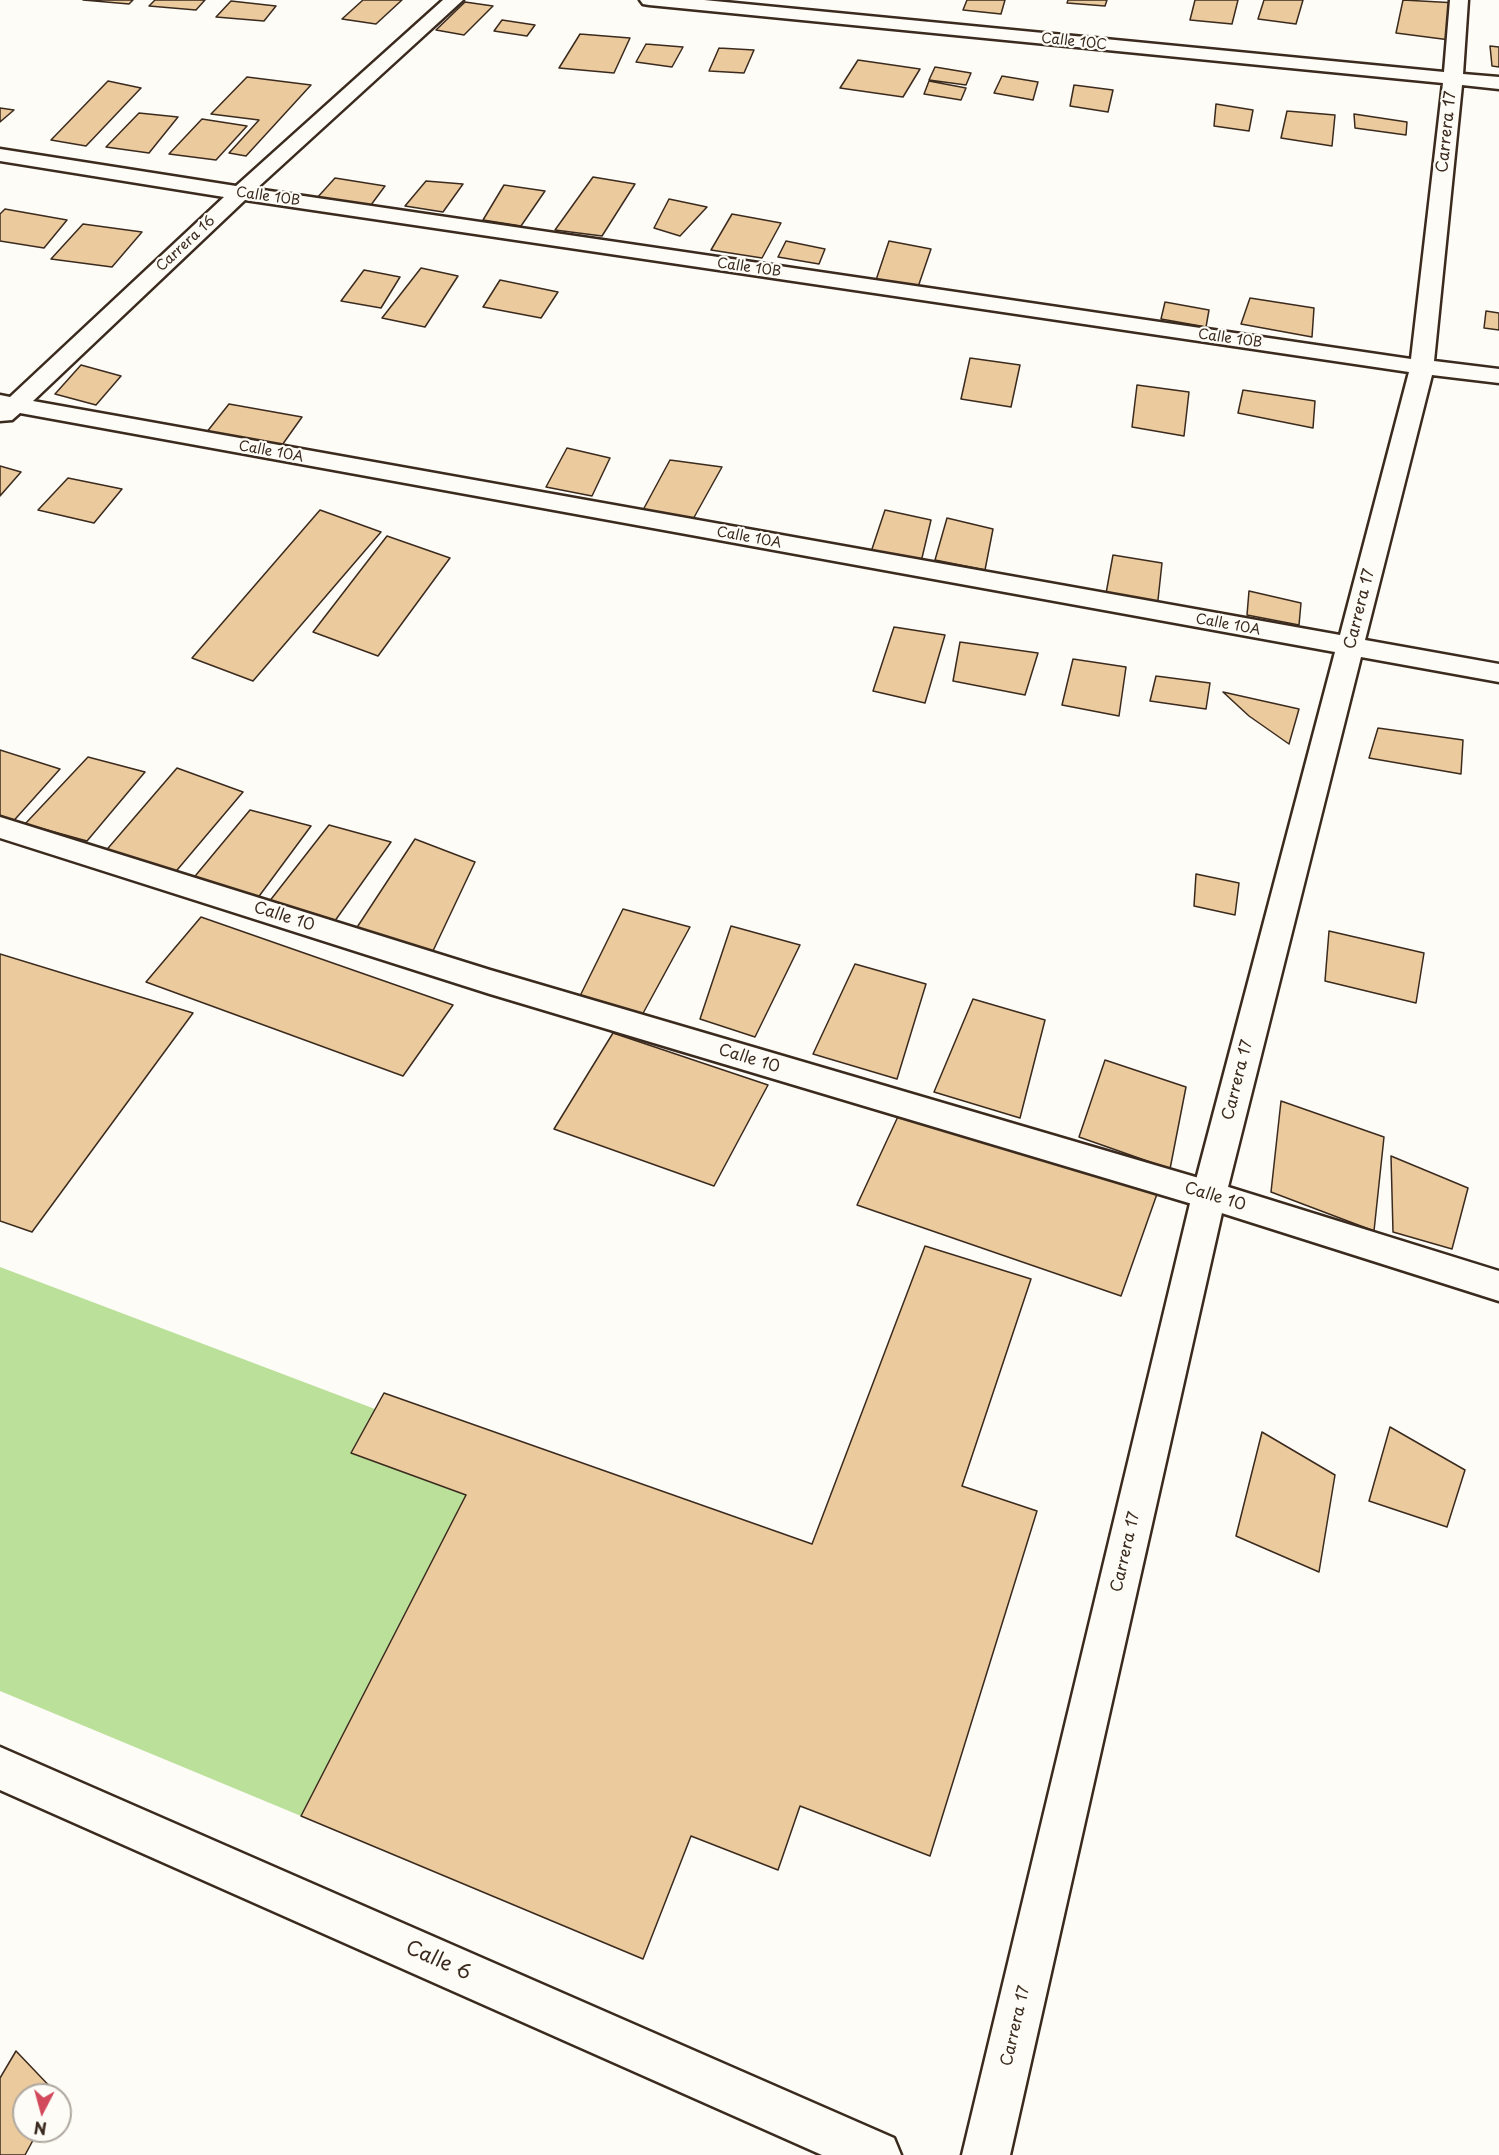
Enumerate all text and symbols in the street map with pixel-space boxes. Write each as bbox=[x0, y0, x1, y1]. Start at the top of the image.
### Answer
street label: Calle 10C bbox=[1040, 30, 1108, 54]
street label: Carrera 17 bbox=[1433, 90, 1461, 174]
street label: Calle 10B bbox=[235, 184, 301, 210]
street label: Carrera 16 bbox=[153, 213, 219, 275]
street label: Calle 10B bbox=[716, 255, 782, 281]
street label: Calle 10B bbox=[1197, 326, 1263, 352]
street label: Calle 10A bbox=[237, 438, 305, 466]
street label: Calle 10A bbox=[715, 524, 783, 552]
street label: Carrera 17 bbox=[1341, 567, 1379, 651]
street label: Calle 10A bbox=[1194, 611, 1262, 639]
street label: Calle 10 bbox=[251, 898, 317, 936]
street label: Carrera 17 bbox=[1219, 1038, 1257, 1122]
street label: Calle 10 bbox=[716, 1041, 782, 1077]
street label: Calle 10 bbox=[1182, 1179, 1248, 1215]
street label: Carrera 17 bbox=[1107, 1510, 1145, 1594]
street label: Calle 6 bbox=[402, 1936, 474, 1986]
street label: Carrera 17 bbox=[997, 1984, 1035, 2068]
north arrow bbox=[12, 2083, 72, 2143]
text: N bbox=[33, 2116, 48, 2142]

